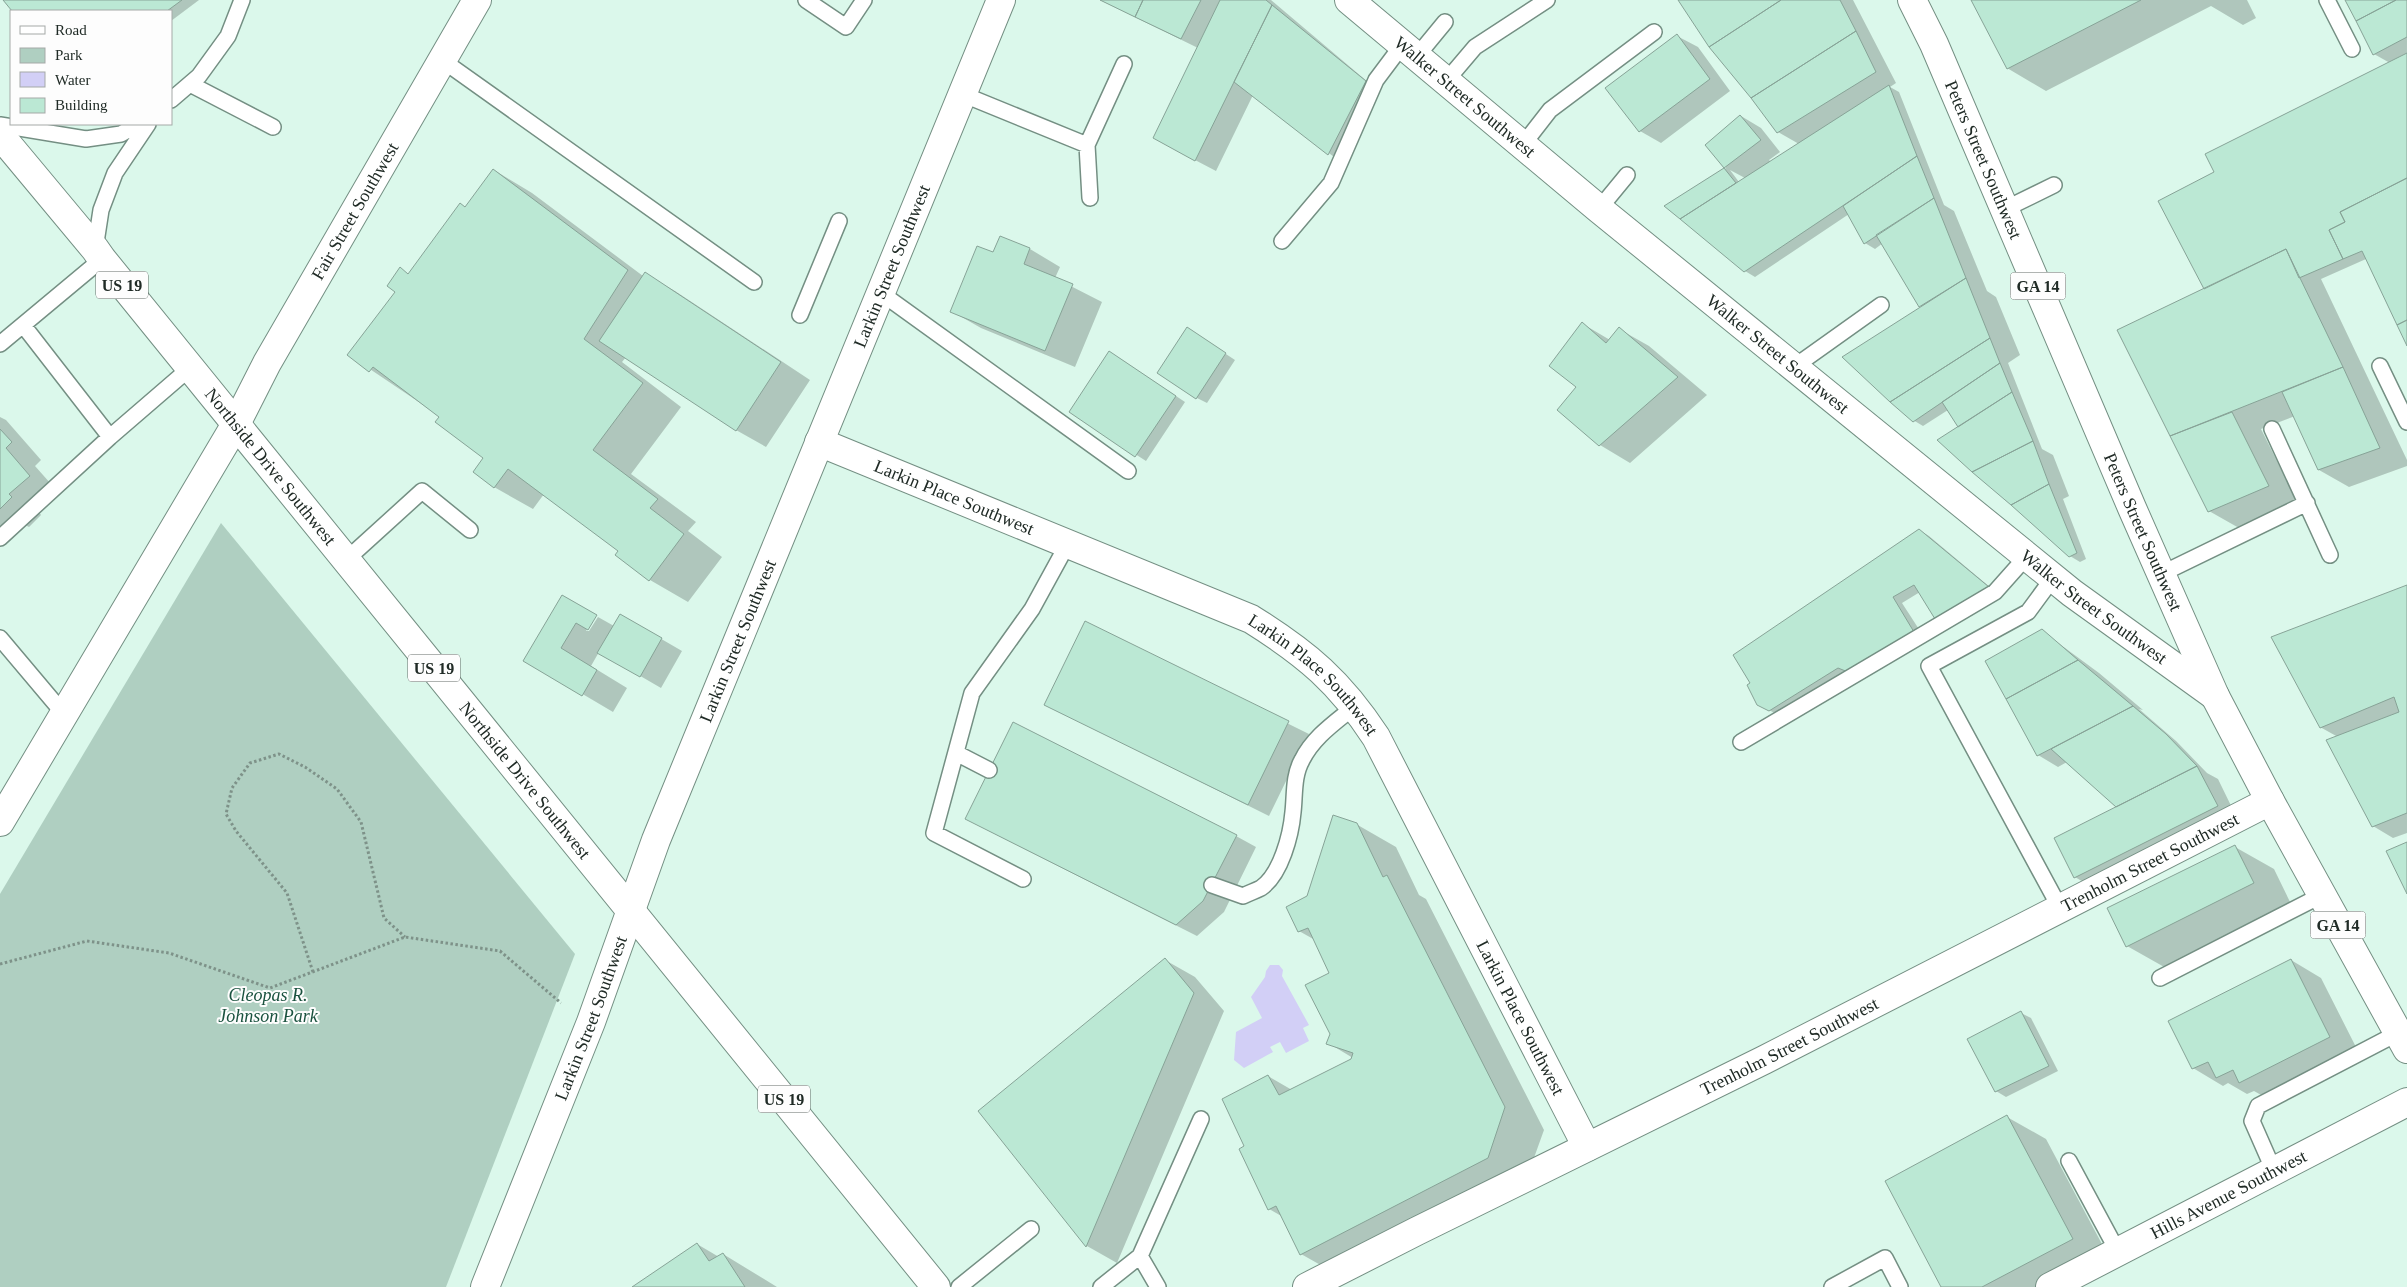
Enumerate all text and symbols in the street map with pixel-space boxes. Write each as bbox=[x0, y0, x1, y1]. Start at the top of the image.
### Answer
legend bbox=[10, 10, 172, 125]
text: Road bbox=[55, 22, 87, 38]
street label: Walker Street Southwest bbox=[1390, 32, 1539, 162]
text: Park bbox=[55, 47, 83, 63]
text: Water bbox=[55, 72, 90, 88]
street label: Peters Street Southwest bbox=[1941, 78, 2026, 242]
text: Building bbox=[55, 97, 108, 113]
street label: Fair Street Southwest bbox=[307, 139, 402, 283]
street label: Larkin Street Southwest bbox=[849, 182, 934, 351]
road number: US 19 bbox=[96, 272, 148, 298]
road number: GA 14 bbox=[2010, 272, 2066, 300]
street label: Walker Street Southwest bbox=[1702, 290, 1853, 418]
street label: Northside Drive Southwest bbox=[201, 384, 340, 549]
street label: Peters Street Southwest bbox=[2100, 450, 2186, 614]
street label: Larkin Place Southwest bbox=[871, 456, 1037, 539]
street label: Walker Street Southwest bbox=[2017, 546, 2171, 668]
street label: Larkin Street Southwest bbox=[695, 556, 780, 725]
street label: Larkin Place Southwest bbox=[1245, 610, 1382, 739]
road number: US 19 bbox=[408, 654, 460, 681]
street label: Northside Drive Southwest bbox=[455, 698, 595, 863]
street label: Trenholm Street Southwest bbox=[2058, 809, 2242, 916]
road number: GA 14 bbox=[2310, 912, 2366, 938]
street label: Larkin Street Southwest bbox=[551, 933, 631, 1103]
street label: Larkin Place Southwest bbox=[1472, 937, 1568, 1098]
park label: Cleopas R. Johnson Park bbox=[218, 985, 319, 1026]
street label: Trenholm Street Southwest bbox=[1697, 993, 1882, 1100]
road number: US 19 bbox=[758, 1086, 810, 1112]
street label: Hills Avenue Southwest bbox=[2147, 1146, 2310, 1243]

